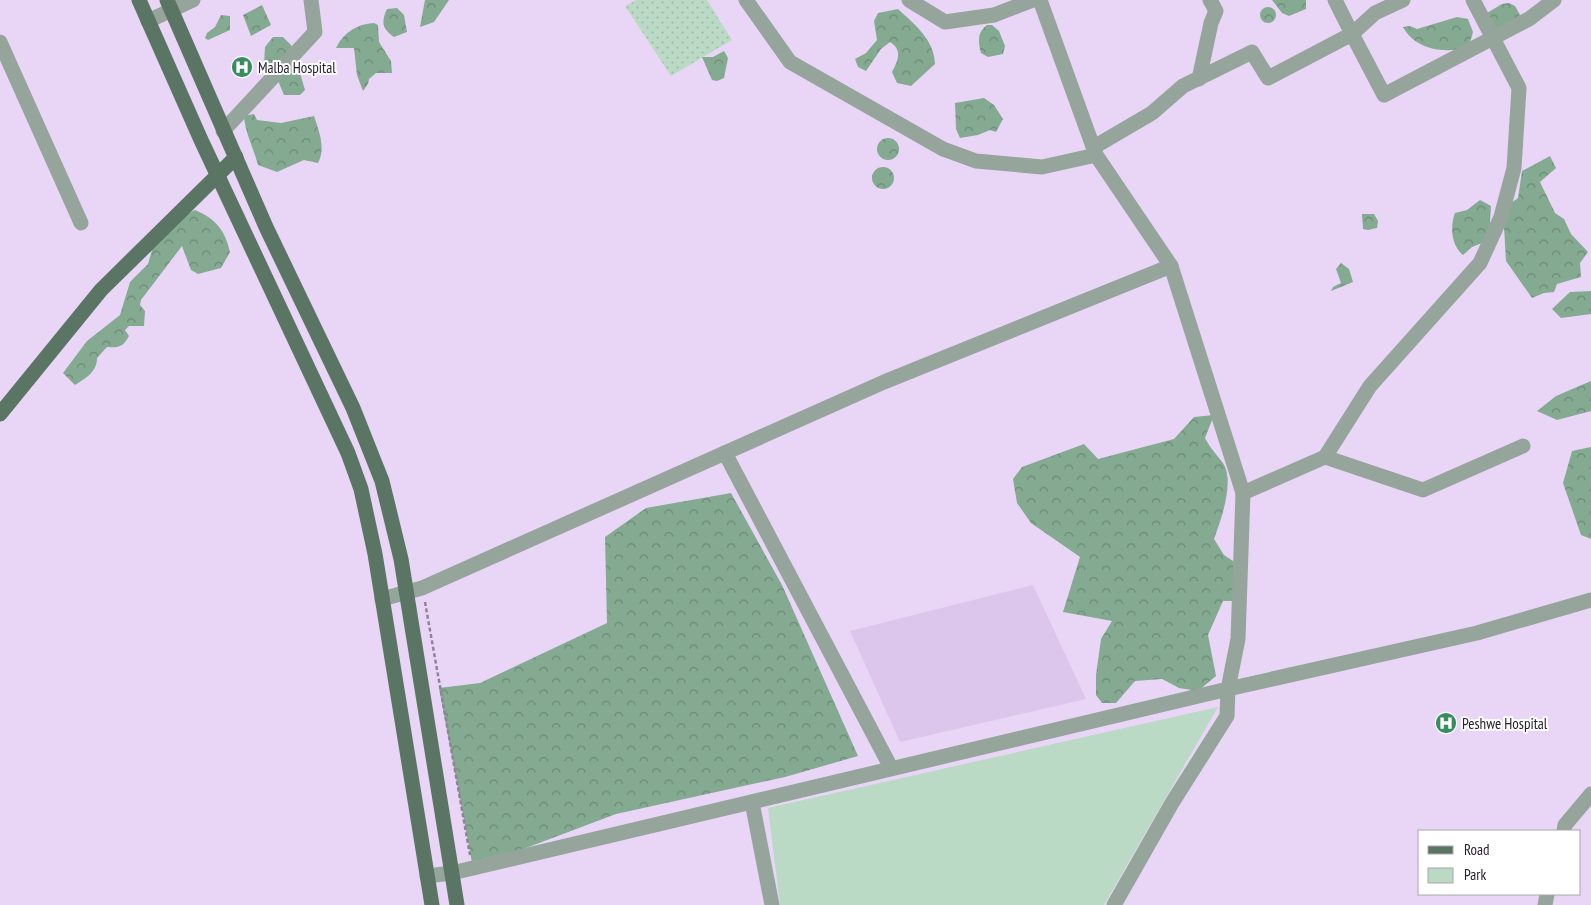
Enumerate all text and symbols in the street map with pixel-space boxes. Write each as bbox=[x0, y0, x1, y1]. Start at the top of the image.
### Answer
hospital icon: Malba Hospital bbox=[230, 55, 254, 79]
place label: Malba Hospital bbox=[258, 58, 336, 77]
hospital icon: Peshwe Hospital bbox=[1434, 711, 1458, 735]
place label: Peshwe Hospital bbox=[1462, 714, 1548, 733]
legend bbox=[1418, 830, 1581, 895]
text: Road bbox=[1464, 840, 1490, 859]
text: Park bbox=[1464, 865, 1486, 884]

